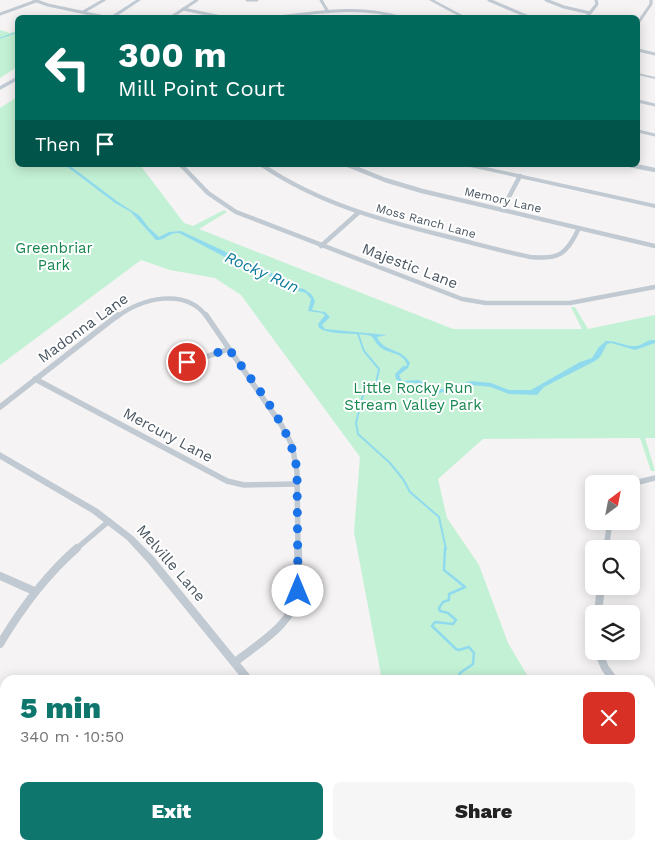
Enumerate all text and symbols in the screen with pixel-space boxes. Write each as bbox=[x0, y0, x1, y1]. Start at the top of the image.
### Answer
text: 300 m bbox=[118, 34, 227, 76]
icon: left bbox=[35, 35, 100, 100]
text: Mill Point Court bbox=[118, 76, 285, 101]
icon: arrive bbox=[91, 130, 119, 158]
text: Then bbox=[35, 133, 81, 156]
street label: Memory Lane bbox=[463, 184, 543, 216]
street label: Moss Ranch Lane bbox=[375, 201, 478, 241]
park label: Greenbriar Park bbox=[15, 239, 93, 274]
street label: Majestic Lane bbox=[360, 240, 460, 292]
water label: Rocky Run bbox=[222, 247, 302, 297]
street label: Madonna Lane bbox=[34, 289, 132, 367]
pin bbox=[166, 341, 208, 383]
icon: arrive bbox=[173, 348, 201, 376]
park label: Little Rocky Run Stream Valley Park bbox=[344, 379, 482, 414]
street label: Mercury Lane bbox=[120, 404, 216, 466]
north arrow bbox=[585, 475, 640, 530]
map controls bbox=[585, 475, 640, 660]
street label: Melville Lane bbox=[133, 521, 209, 605]
button: search bbox=[585, 540, 640, 595]
position arrow bbox=[271, 564, 323, 616]
button: layers bbox=[585, 605, 640, 660]
text: 5 min bbox=[20, 690, 101, 725]
button: close bbox=[583, 692, 635, 744]
text: 340 m · 10:50 bbox=[20, 727, 124, 746]
button: Exit bbox=[20, 782, 323, 840]
button: Share bbox=[333, 782, 635, 840]

